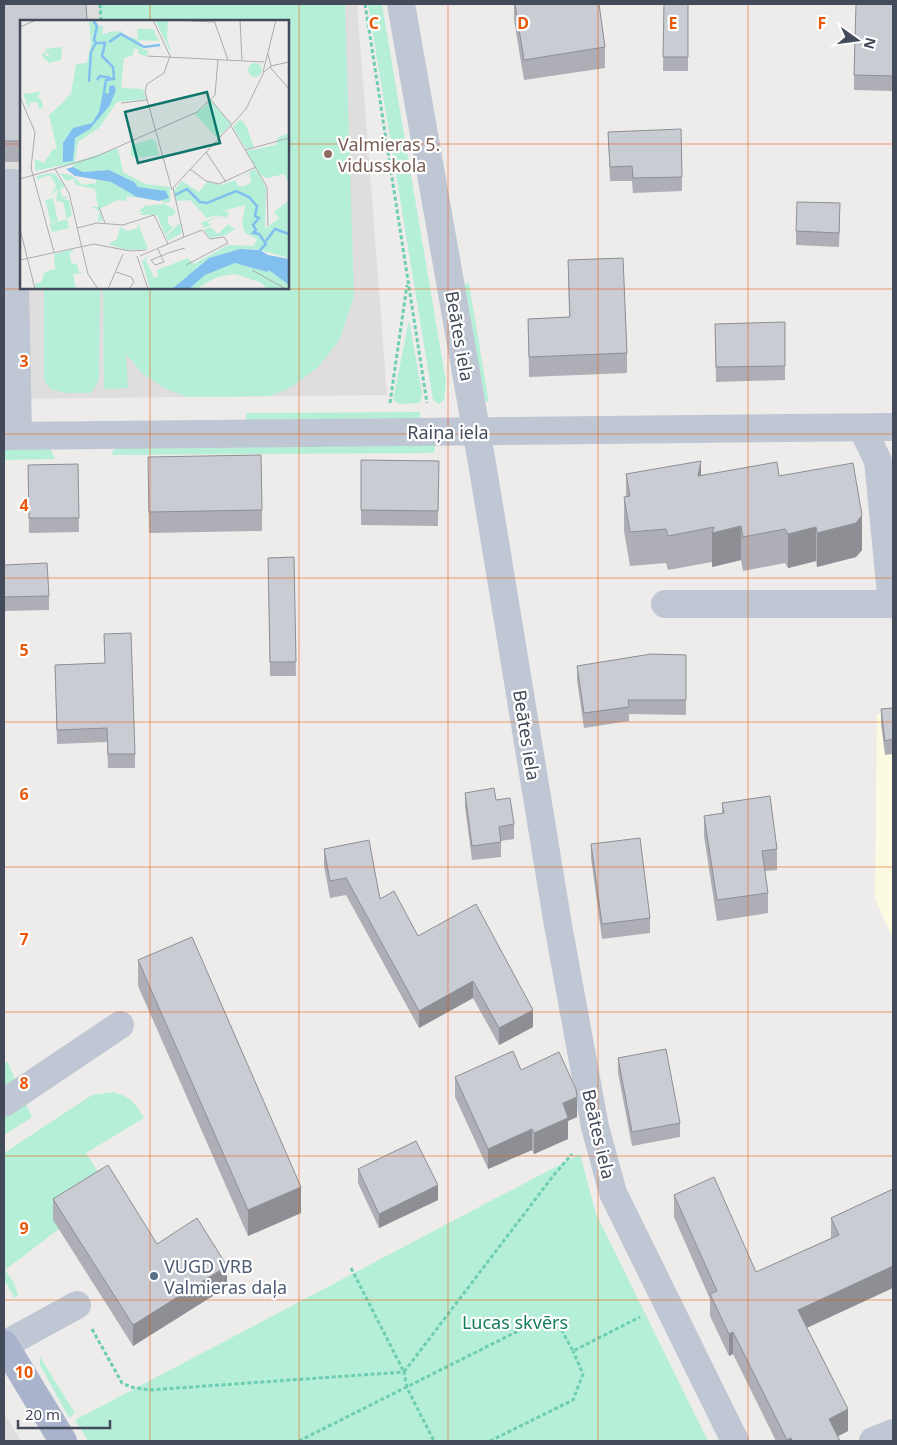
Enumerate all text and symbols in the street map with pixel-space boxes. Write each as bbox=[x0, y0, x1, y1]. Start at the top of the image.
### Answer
text: C bbox=[369, 12, 379, 34]
text: D bbox=[517, 12, 529, 34]
text: E bbox=[669, 12, 678, 34]
text: F bbox=[818, 12, 826, 34]
north arrow bbox=[832, 15, 882, 65]
inset map bbox=[20, 20, 289, 289]
text: N bbox=[860, 35, 881, 51]
place label: Valmieras 5. vidusskola bbox=[338, 132, 440, 177]
marker: Valmieras 5. vidusskola bbox=[322, 148, 334, 160]
street label: Beātes iela bbox=[440, 289, 480, 383]
text: 3 bbox=[19, 350, 29, 372]
street label: Raiņa iela bbox=[407, 420, 489, 444]
text: 4 bbox=[19, 494, 29, 516]
text: 5 bbox=[19, 639, 29, 661]
street label: Beātes iela bbox=[508, 688, 546, 782]
text: 6 bbox=[19, 783, 29, 805]
text: 7 bbox=[19, 928, 29, 950]
text: 8 bbox=[19, 1072, 29, 1094]
street label: Beātes iela bbox=[577, 1087, 621, 1181]
text: 9 bbox=[19, 1217, 29, 1239]
place label: VUGD VRB Valmieras daļa bbox=[164, 1254, 287, 1299]
marker: VUGD VRB Valmieras daļa bbox=[148, 1270, 160, 1282]
park label: Lucas skvērs bbox=[462, 1310, 568, 1334]
text: 10 bbox=[15, 1361, 33, 1383]
scale bar bbox=[18, 1398, 110, 1430]
text: 20 m bbox=[25, 1404, 60, 1424]

